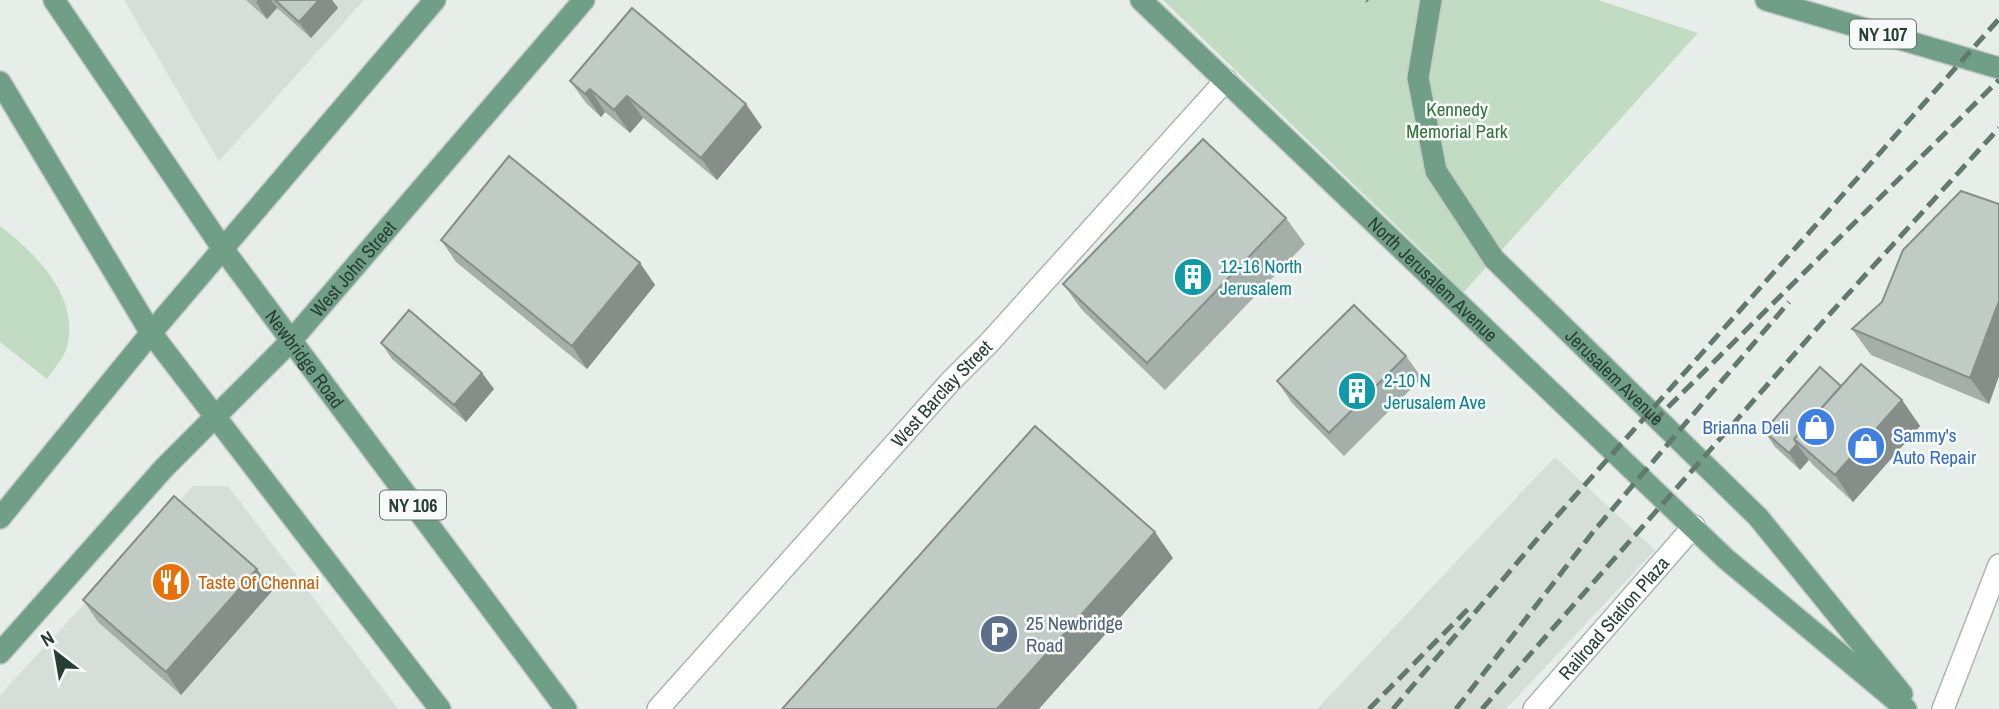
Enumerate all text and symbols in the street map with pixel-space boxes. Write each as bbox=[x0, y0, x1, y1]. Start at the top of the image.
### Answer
road number: NY 107 bbox=[1850, 19, 1916, 48]
park label: Kennedy Memorial Park bbox=[1406, 96, 1508, 144]
street label: North Jerusalem Avenue bbox=[1362, 211, 1504, 347]
street label: West John Street bbox=[304, 215, 402, 323]
place label: 12-16 North Jerusalem bbox=[1220, 253, 1302, 301]
building icon: 12-16 North Jerusalem bbox=[1172, 256, 1214, 298]
street label: Newbridge Road bbox=[260, 304, 350, 414]
street label: Jerusalem Avenue bbox=[1560, 323, 1670, 431]
street label: West Barclay Street bbox=[885, 334, 998, 453]
place label: 2-10 N Jerusalem Ave bbox=[1384, 367, 1486, 415]
building icon: 2-10 N Jerusalem Ave bbox=[1336, 370, 1378, 412]
shop icon: Brianna Deli bbox=[1795, 406, 1837, 448]
place label: Brianna Deli bbox=[1702, 414, 1789, 440]
place label: Sammy's Auto Repair bbox=[1892, 422, 1977, 470]
shop icon: Sammy's Auto Repair bbox=[1845, 425, 1887, 467]
road number: NY 106 bbox=[380, 490, 446, 520]
street label: Railroad Station Plaza bbox=[1552, 550, 1675, 685]
restaurant icon: Taste Of Chennai bbox=[150, 561, 192, 603]
place label: Taste Of Chennai bbox=[198, 569, 320, 595]
place label: 25 Newbridge Road bbox=[1026, 610, 1123, 658]
parking icon: 25 Newbridge Road bbox=[978, 613, 1020, 655]
north arrow bbox=[21, 618, 91, 688]
text: N bbox=[36, 624, 59, 652]

